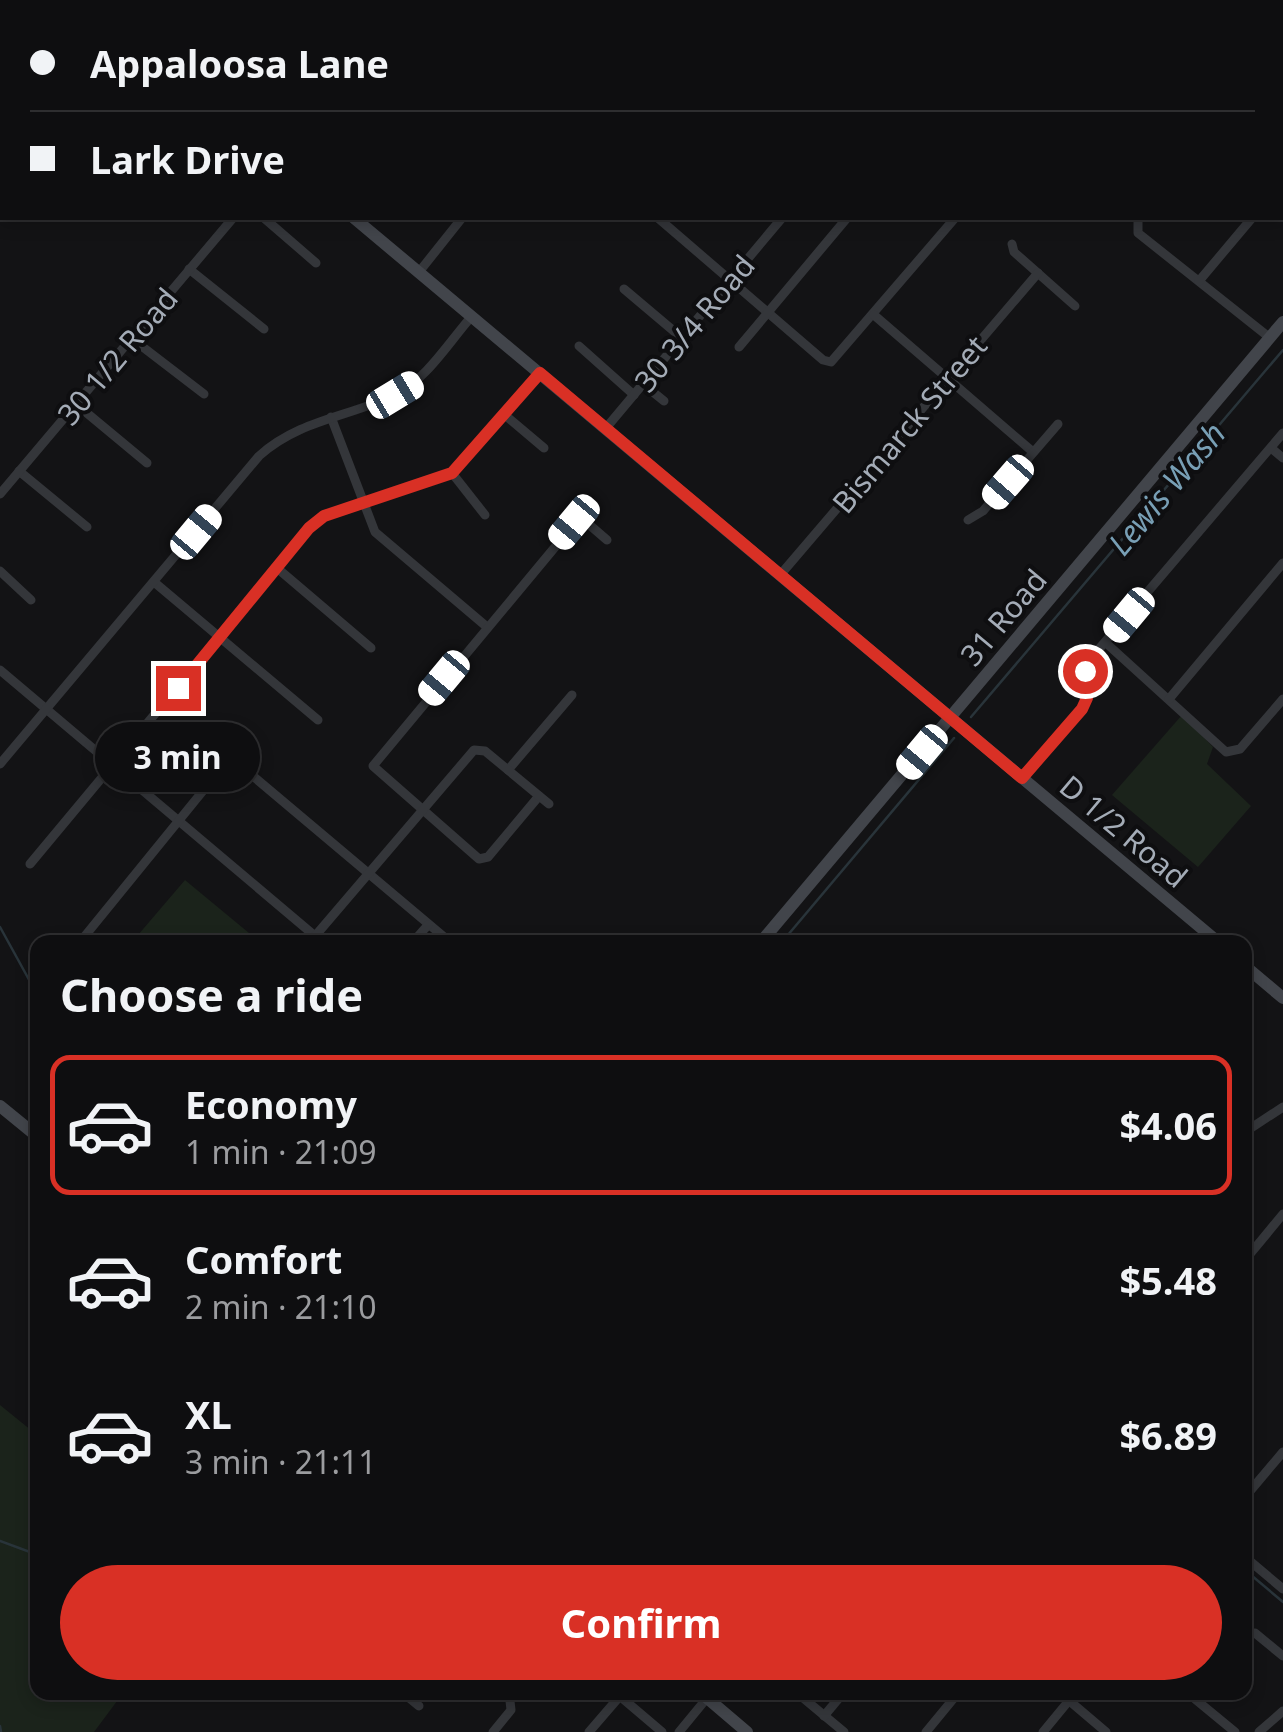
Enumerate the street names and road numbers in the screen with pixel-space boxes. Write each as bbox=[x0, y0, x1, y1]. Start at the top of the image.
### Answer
street label: 30 3/4 Road bbox=[624, 246, 764, 400]
street label: 30 1/2 Road bbox=[47, 279, 187, 433]
street label: Bismarck Street bbox=[823, 326, 996, 522]
street label: 31 Road bbox=[951, 560, 1055, 674]
street label: D 1/2 Road bbox=[1051, 765, 1197, 897]

